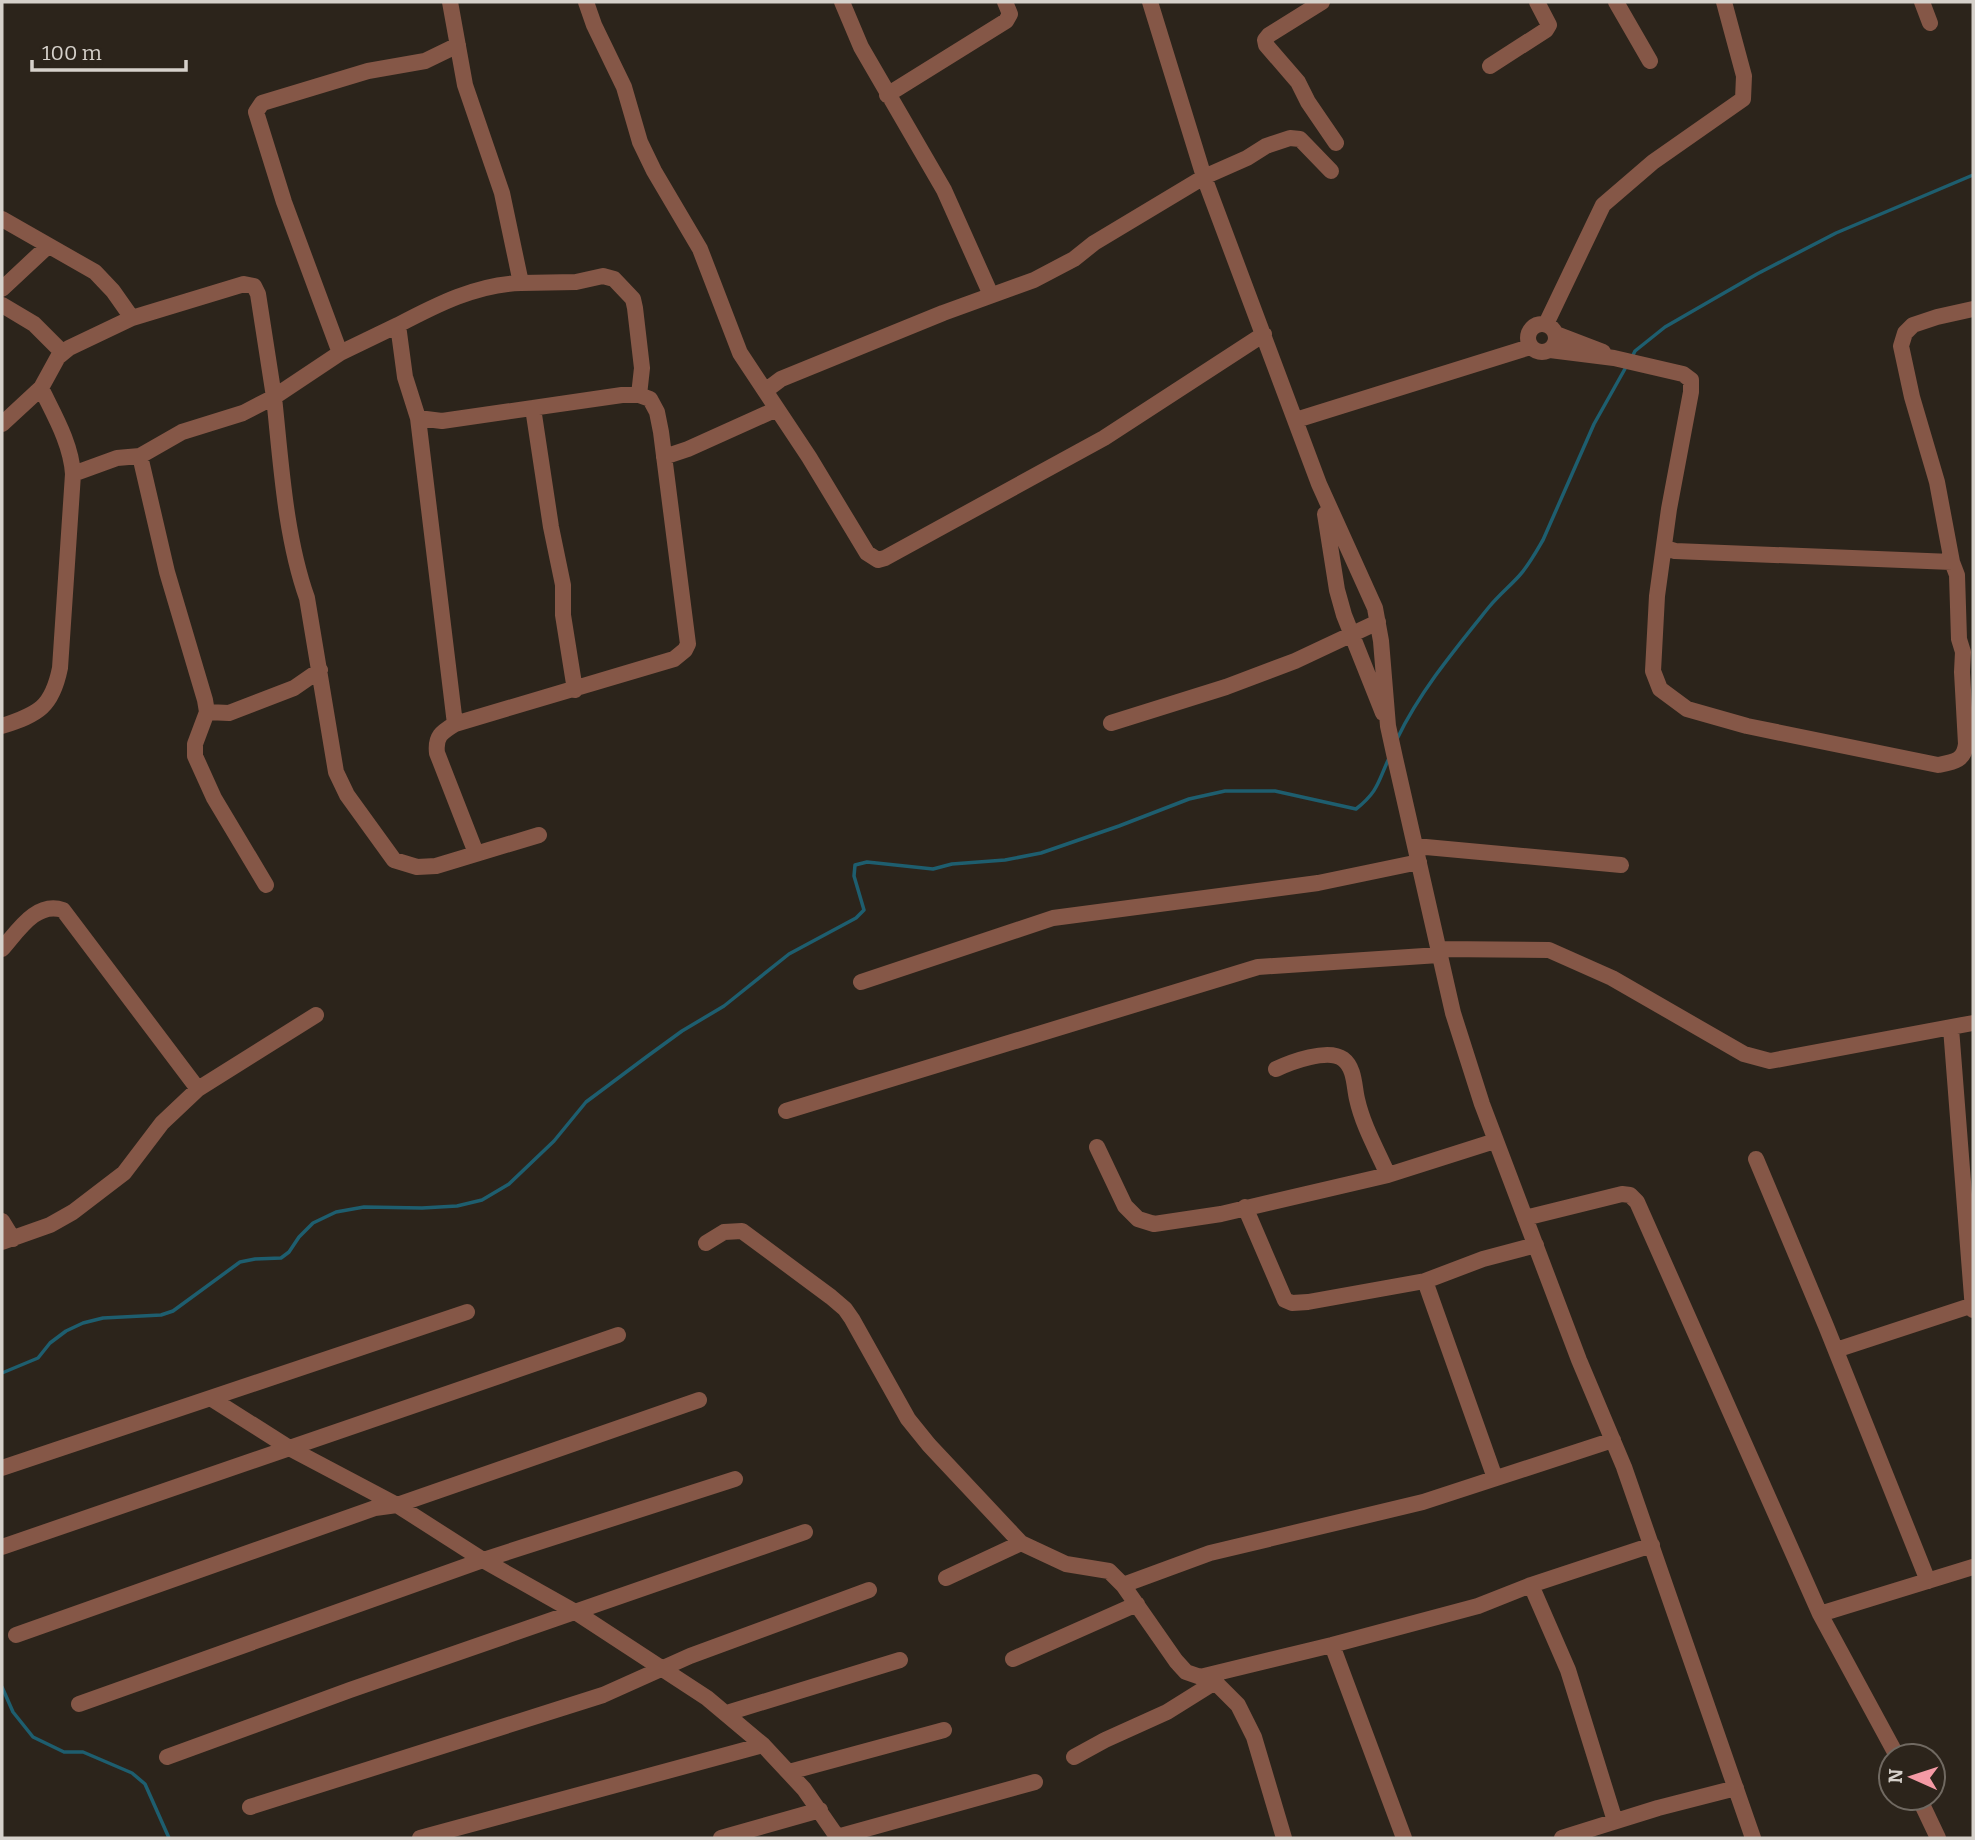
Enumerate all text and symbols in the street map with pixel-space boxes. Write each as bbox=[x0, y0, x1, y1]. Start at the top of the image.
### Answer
scale bar bbox=[32, 28, 186, 72]
text: 100 m bbox=[42, 40, 102, 66]
north arrow bbox=[1877, 1742, 1947, 1812]
text: N bbox=[1884, 1768, 1907, 1784]

